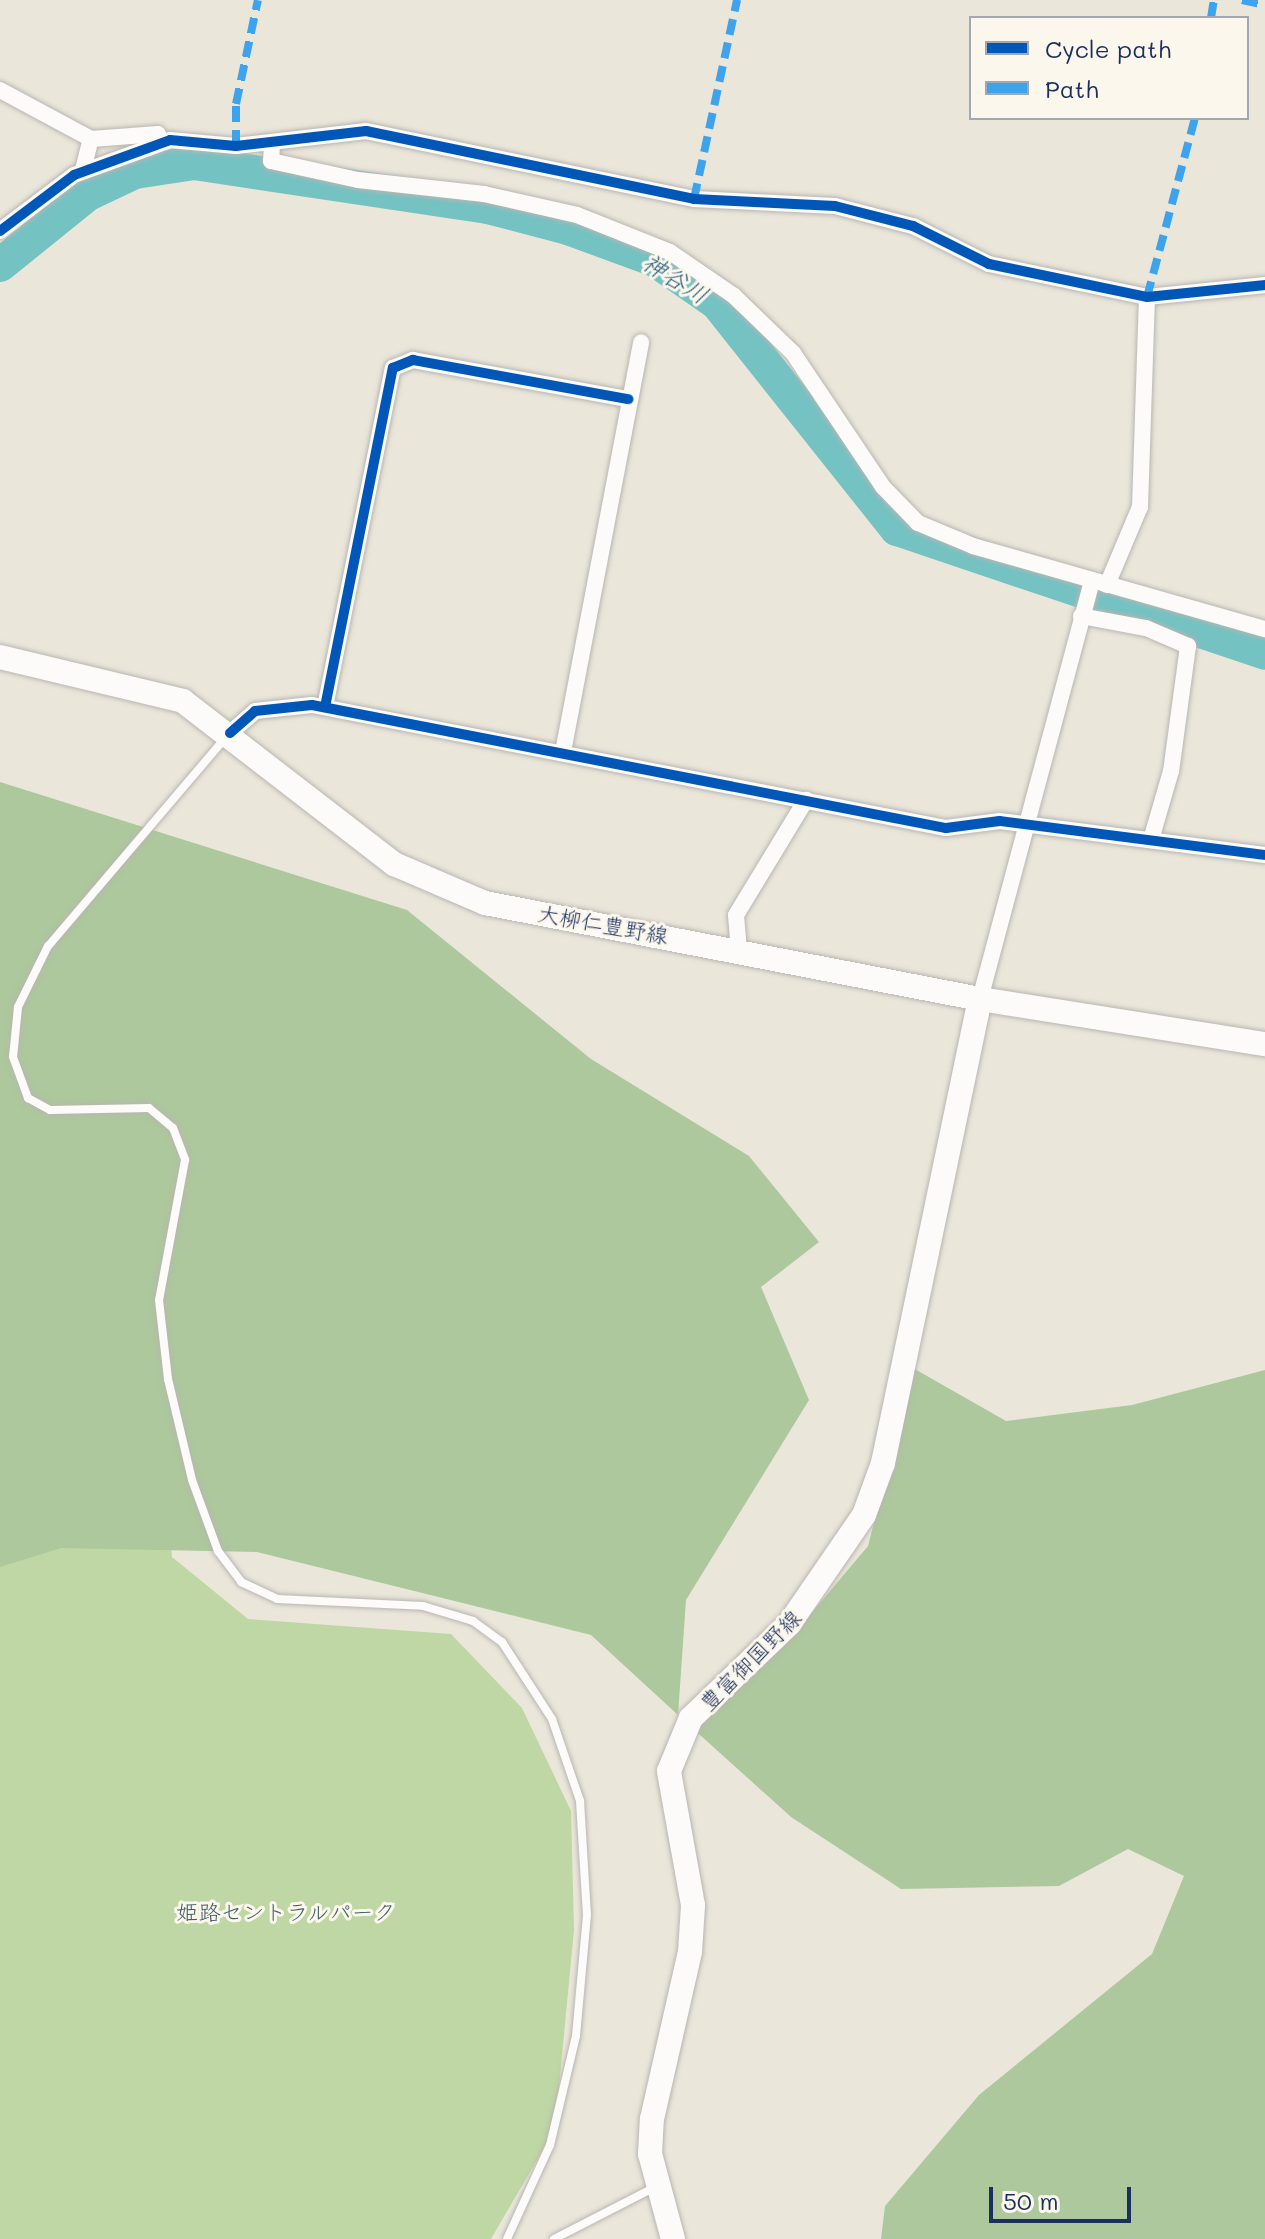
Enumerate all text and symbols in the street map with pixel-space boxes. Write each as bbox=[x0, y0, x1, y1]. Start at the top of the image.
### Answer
legend bbox=[969, 16, 1249, 120]
text: Cycle path bbox=[1045, 33, 1171, 64]
text: Path bbox=[1045, 73, 1099, 104]
water label: 神谷川 bbox=[638, 247, 714, 309]
street label: 大柳仁豊野線 bbox=[536, 900, 670, 948]
street label: 豊富御国野線 bbox=[694, 1604, 806, 1716]
park label: 姫路セントラルパーク bbox=[176, 1899, 396, 1925]
scale bar bbox=[993, 2171, 1135, 2221]
text: 50 m bbox=[1003, 2185, 1059, 2216]

